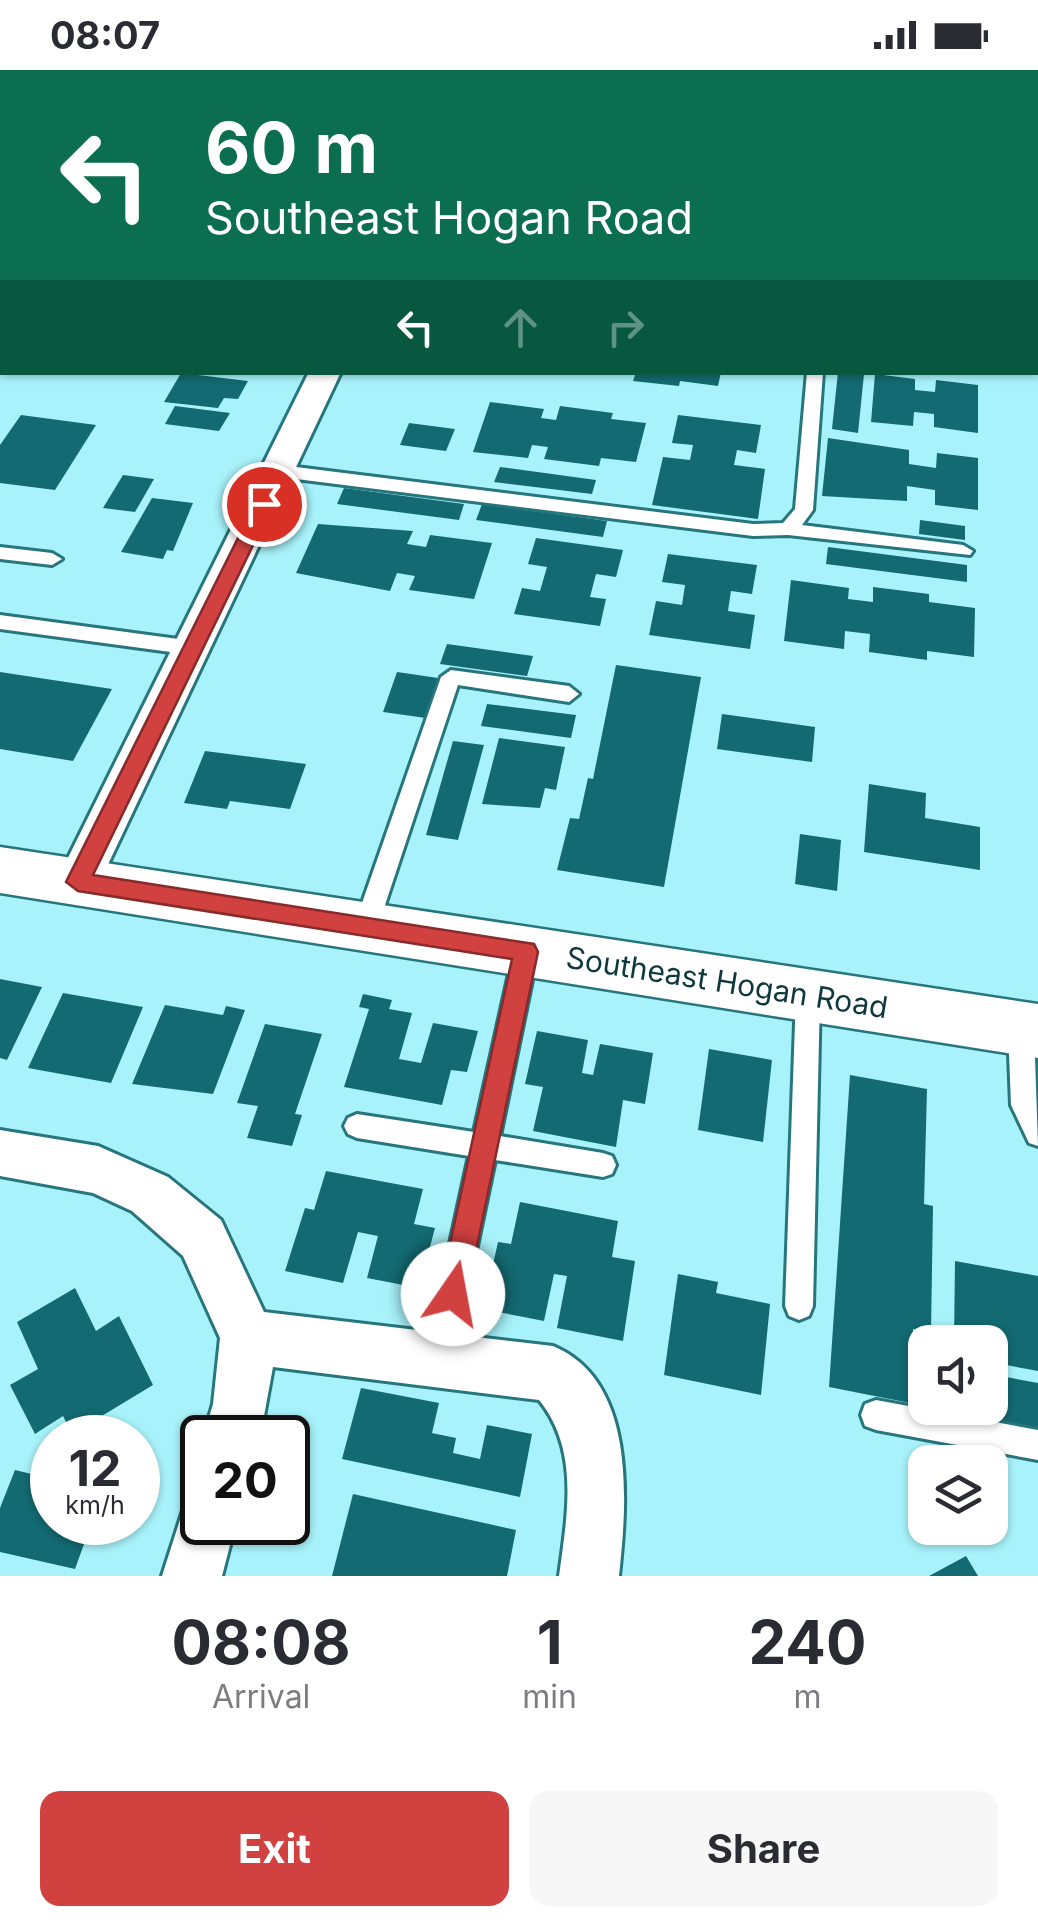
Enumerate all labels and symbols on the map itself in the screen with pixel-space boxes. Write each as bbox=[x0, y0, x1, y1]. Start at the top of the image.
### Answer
pin bbox=[222, 462, 307, 547]
street label: Southeast Hogan Road bbox=[564, 939, 890, 1025]
position arrow bbox=[401, 1242, 505, 1346]
speed limit sign: 20 bbox=[180, 1415, 310, 1545]

